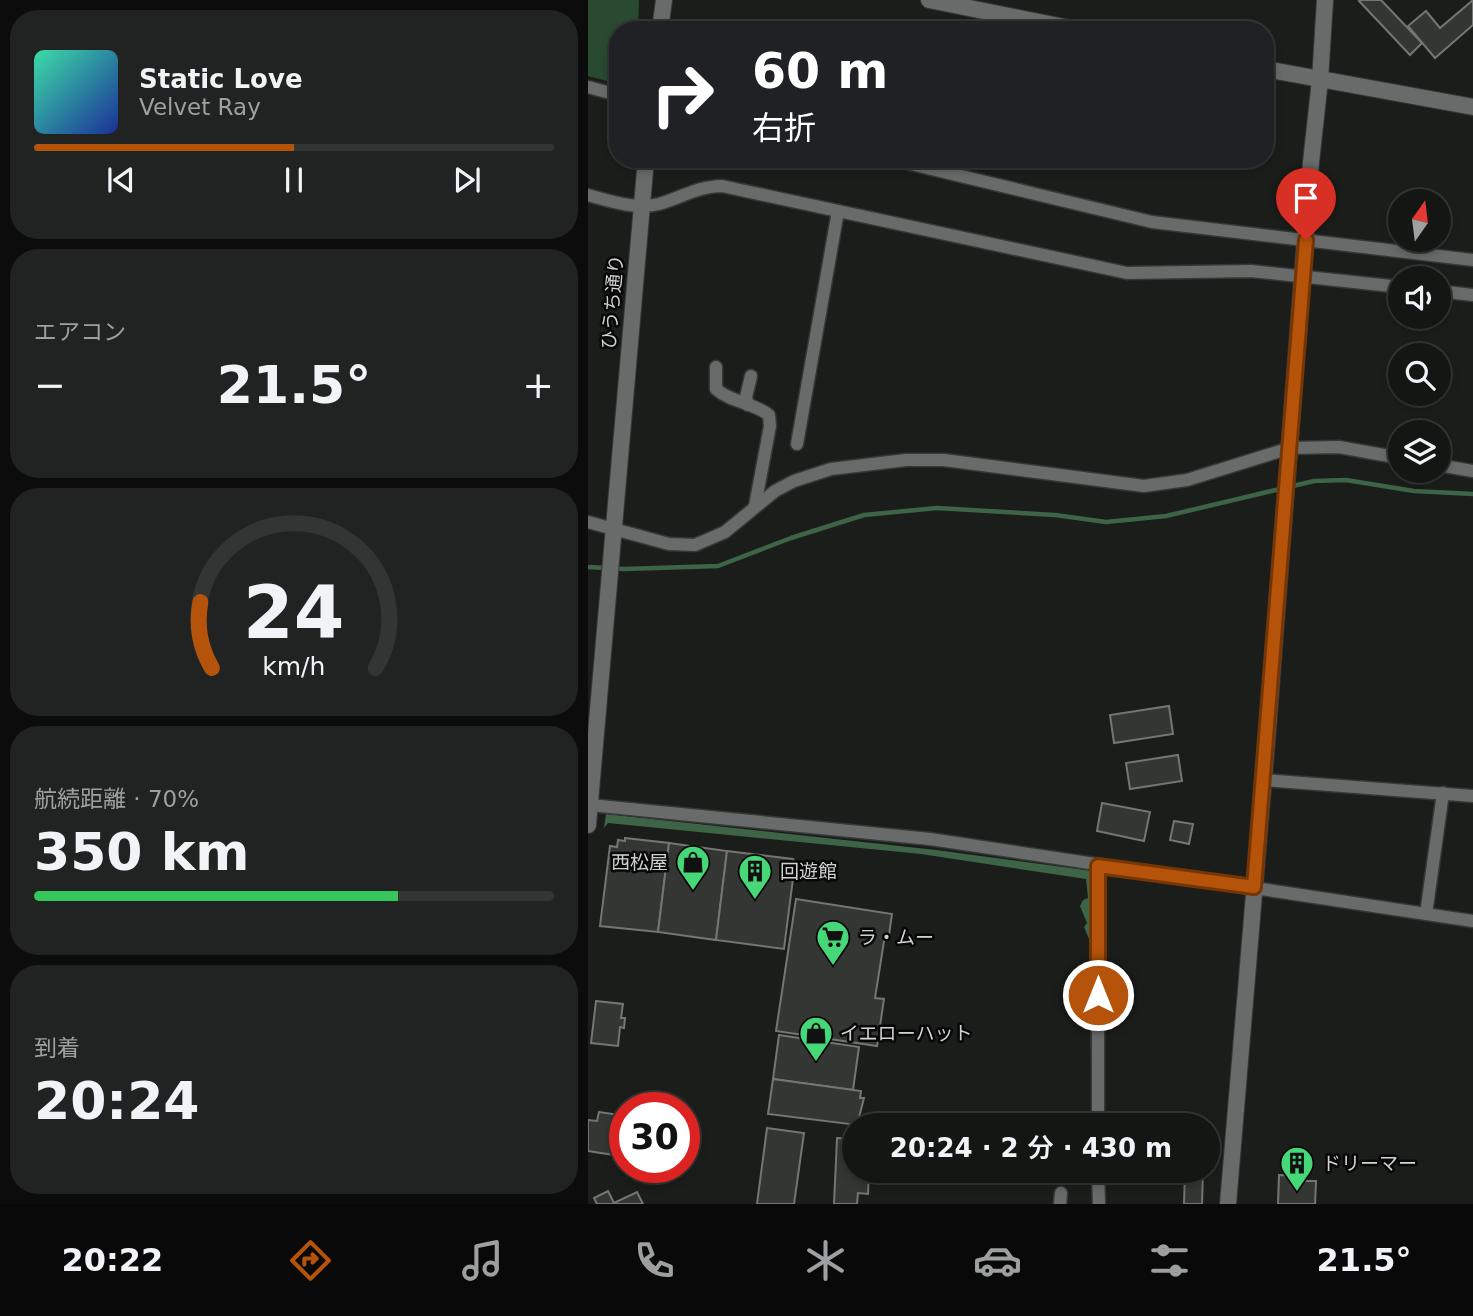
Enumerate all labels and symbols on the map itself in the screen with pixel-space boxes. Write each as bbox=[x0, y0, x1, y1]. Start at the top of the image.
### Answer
pin bbox=[1276, 168, 1336, 240]
north arrow bbox=[1388, 189, 1451, 252]
street label: ひうち通り bbox=[597, 254, 627, 350]
shop icon: 西松屋 bbox=[674, 843, 712, 892]
place label: 西松屋 bbox=[611, 851, 668, 873]
building icon: 回遊館 bbox=[736, 852, 774, 901]
place label: 回遊館 bbox=[780, 860, 837, 882]
supermarket icon: ラ・ムー bbox=[814, 918, 852, 967]
place label: ラ・ムー bbox=[858, 926, 934, 948]
position arrow bbox=[1061, 958, 1135, 1032]
shop icon: イエローハット bbox=[797, 1014, 835, 1063]
place label: イエローハット bbox=[840, 1022, 972, 1044]
speed limit sign: 30 bbox=[609, 1092, 700, 1183]
building icon: ドリーマー bbox=[1278, 1144, 1316, 1193]
place label: ドリーマー bbox=[1322, 1152, 1417, 1174]

